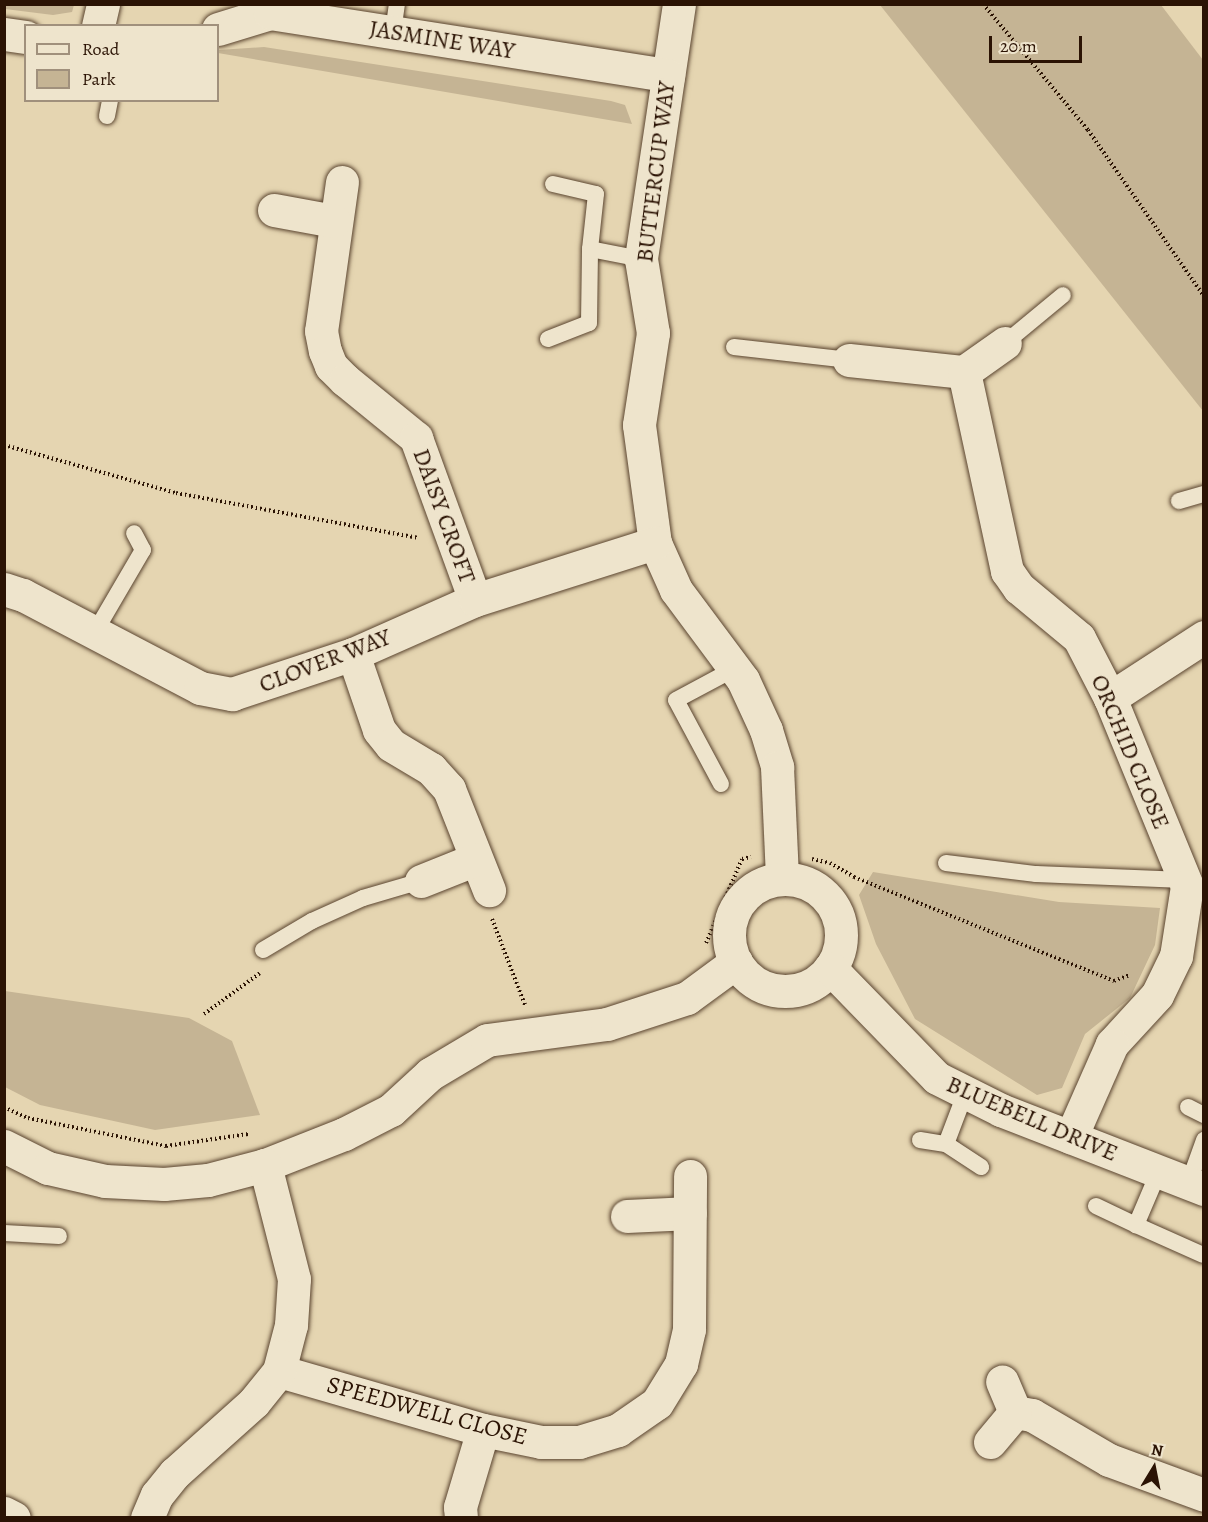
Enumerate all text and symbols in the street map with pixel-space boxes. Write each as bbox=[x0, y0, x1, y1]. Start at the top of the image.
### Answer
street label: JASMINE WAY bbox=[367, 14, 517, 66]
legend bbox=[24, 24, 219, 102]
scale bar bbox=[992, 24, 1085, 62]
text: 20 m bbox=[1000, 34, 1037, 58]
text: Road bbox=[82, 37, 119, 61]
text: Park bbox=[82, 67, 116, 91]
street label: BUTTERCUP WAY bbox=[631, 80, 681, 264]
street label: DAISY CROFT bbox=[406, 445, 482, 587]
street label: CLOVER WAY bbox=[255, 623, 395, 699]
street label: ORCHID CLOSE bbox=[1084, 670, 1176, 834]
street label: BLUEBELL DRIVE bbox=[942, 1070, 1122, 1168]
street label: SPEEDWELL CLOSE bbox=[324, 1370, 530, 1452]
north arrow bbox=[1124, 1438, 1184, 1498]
text: N bbox=[1149, 1438, 1165, 1462]

